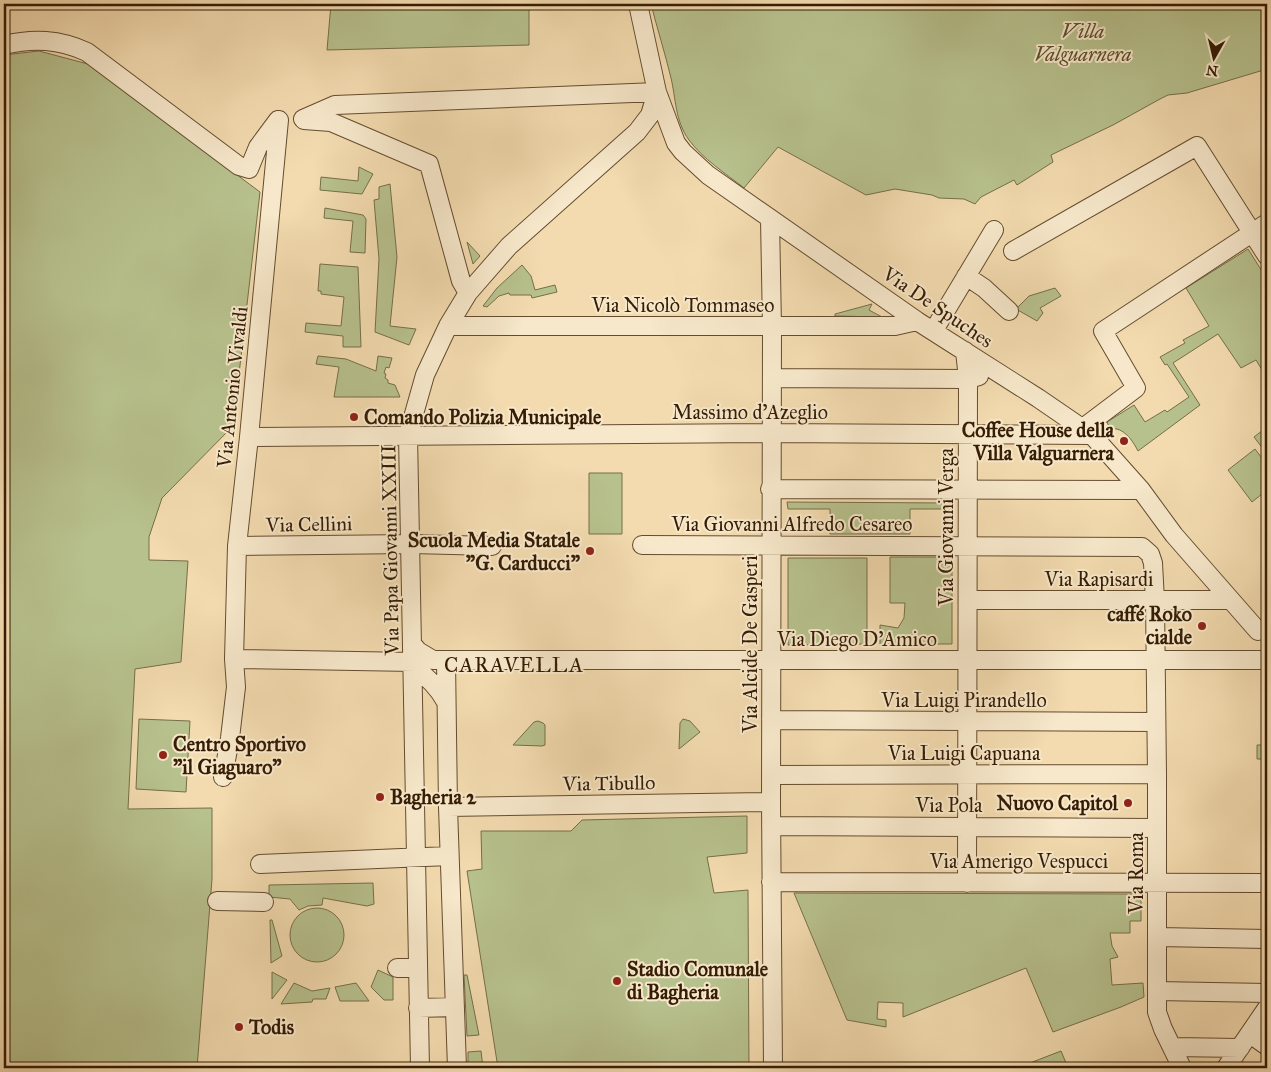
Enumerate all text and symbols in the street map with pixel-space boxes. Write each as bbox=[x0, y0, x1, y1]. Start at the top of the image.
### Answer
park label: Villa Valguarnera bbox=[1034, 19, 1132, 66]
north arrow bbox=[1188, 32, 1238, 82]
text: N bbox=[1205, 61, 1219, 80]
street label: Via De Spuches bbox=[877, 261, 998, 353]
street label: Via Nicolò Tommaseo bbox=[590, 293, 775, 317]
street label: Via Antonio Vivaldi bbox=[211, 304, 252, 470]
street label: Massimo d'Azeglio bbox=[672, 400, 828, 425]
place label: Comando Polizia Municipale bbox=[364, 405, 602, 430]
marker: Comando Polizia Municipale bbox=[348, 411, 360, 423]
place label: Coffee House della Villa Valguarnera bbox=[962, 418, 1115, 466]
marker: Coffee House della Villa Valguarnera bbox=[1118, 435, 1130, 447]
street label: Via Papa Giovanni XXIII bbox=[376, 444, 404, 657]
street label: Via Giovanni Verga bbox=[934, 448, 959, 607]
street label: Via Cellini bbox=[264, 511, 353, 537]
street label: Via Giovanni Alfredo Cesareo bbox=[670, 512, 913, 536]
place label: Scuola Media Statale "G. Carducci" bbox=[408, 528, 581, 575]
marker: Scuola Media Statale "G. Carducci" bbox=[584, 545, 596, 557]
street label: Via Alcide De Gasperi bbox=[738, 555, 762, 734]
street label: Via Rapisardi bbox=[1044, 567, 1154, 591]
place label: caffé Roko cialde bbox=[1107, 602, 1193, 649]
marker: caffé Roko cialde bbox=[1196, 620, 1208, 632]
street label: Via Diego D'Amico bbox=[776, 627, 937, 652]
district label: CARAVELLA bbox=[444, 652, 584, 678]
street label: Via Luigi Pirandello bbox=[880, 688, 1047, 713]
place label: Centro Sportivo "il Giaguaro" bbox=[173, 732, 306, 780]
street label: Via Luigi Capuana bbox=[887, 741, 1041, 766]
marker: Centro Sportivo "il Giaguaro" bbox=[157, 749, 169, 761]
street label: Via Tibullo bbox=[562, 770, 655, 796]
place label: Bagheria 2 bbox=[390, 785, 477, 810]
marker: Bagheria 2 bbox=[374, 791, 386, 803]
place label: Nuovo Capitol bbox=[997, 791, 1119, 816]
street label: Via Pola bbox=[914, 793, 983, 817]
marker: Nuovo Capitol bbox=[1122, 797, 1134, 809]
street label: Via Roma bbox=[1124, 832, 1148, 915]
street label: Via Amerigo Vespucci bbox=[929, 849, 1109, 874]
place label: Stadio Comunale di Bagheria bbox=[627, 957, 769, 1005]
marker: Stadio Comunale di Bagheria bbox=[611, 975, 623, 987]
place label: Todis bbox=[248, 1015, 295, 1039]
marker: Todis bbox=[233, 1021, 245, 1033]

